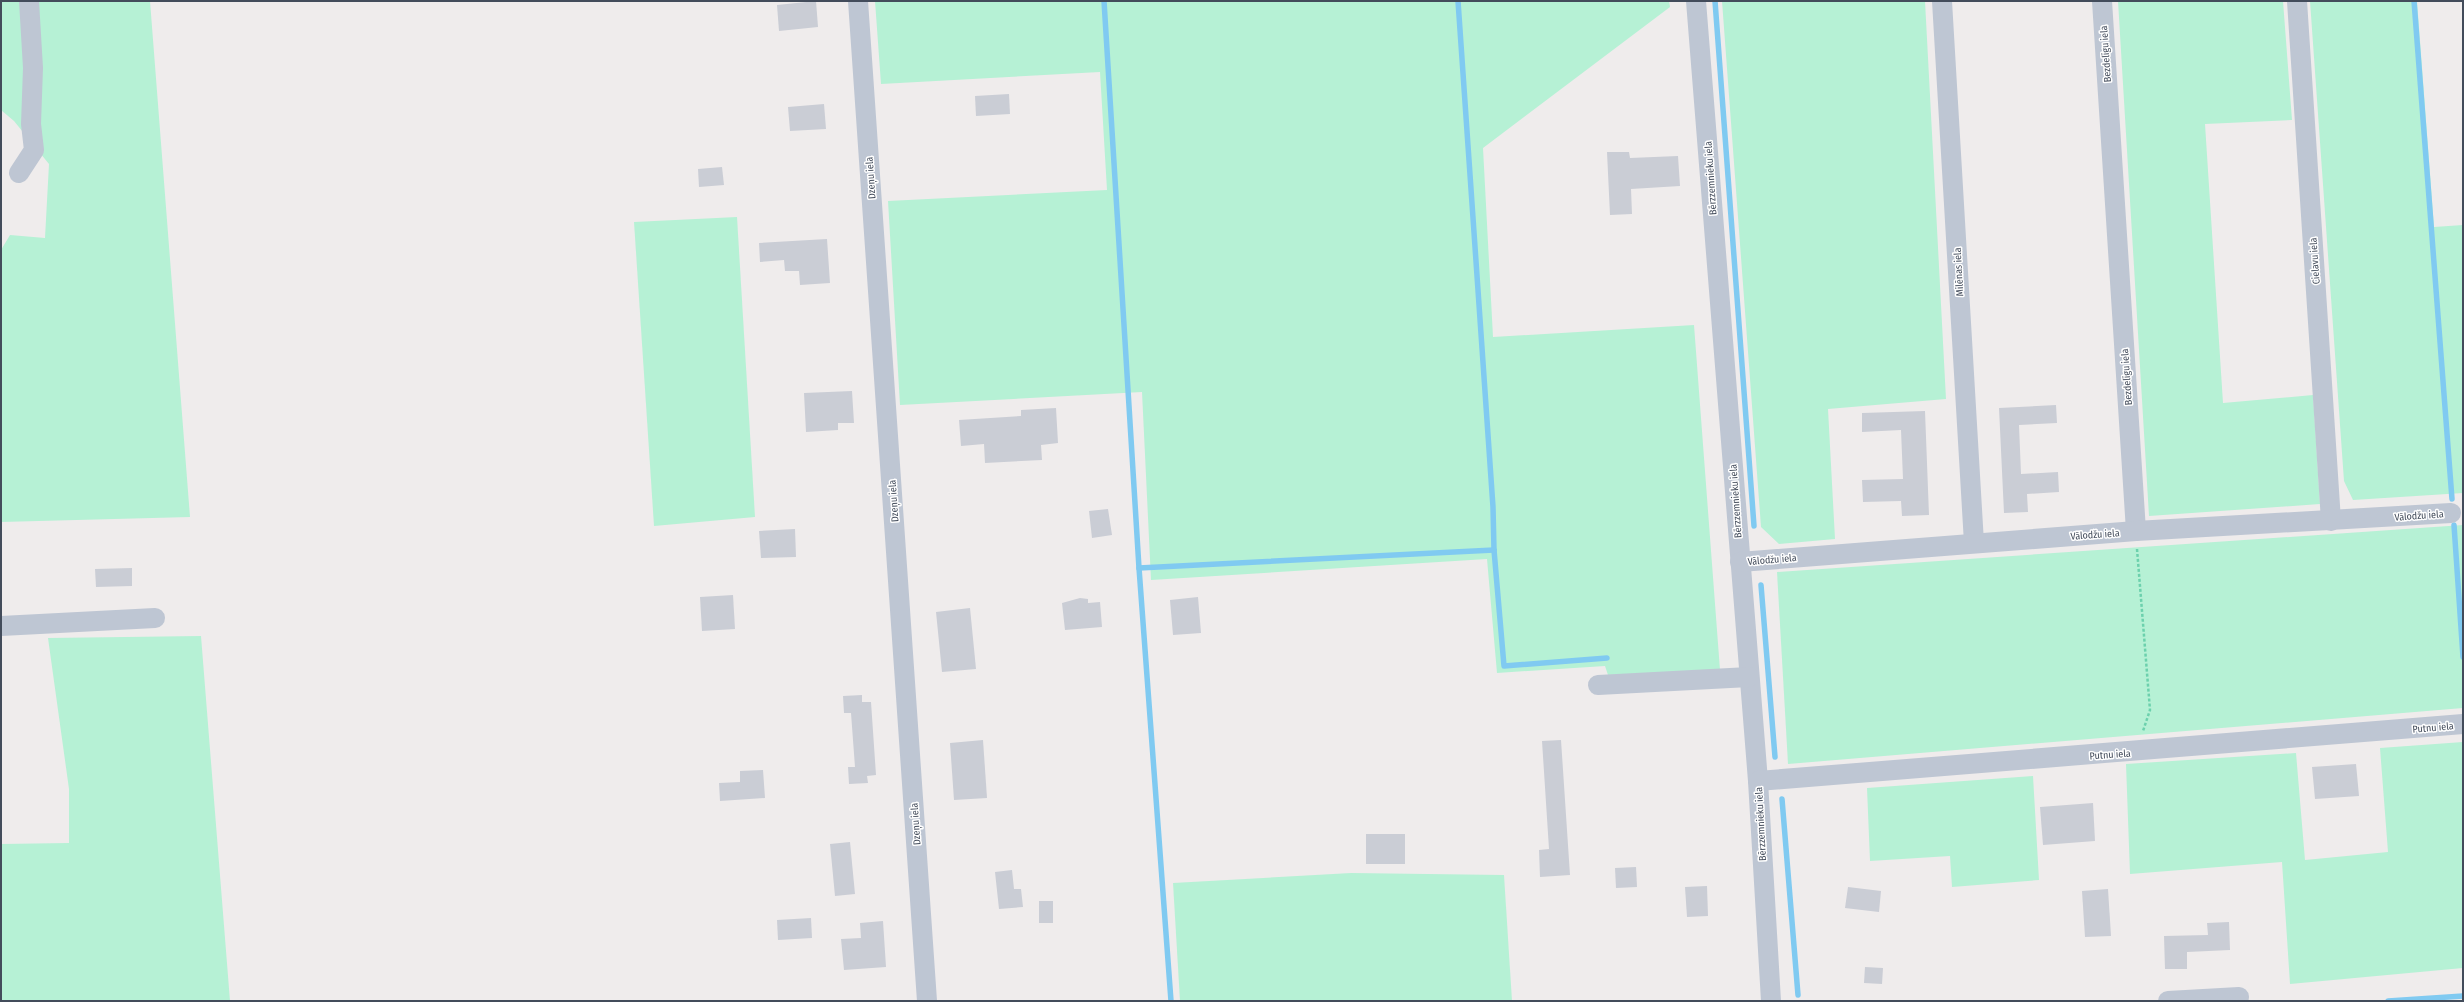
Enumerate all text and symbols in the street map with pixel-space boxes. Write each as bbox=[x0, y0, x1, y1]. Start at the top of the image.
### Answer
street label: Bezdelīgu iela bbox=[2098, 25, 2114, 83]
street label: Bērzzemnieku iela bbox=[1702, 140, 1720, 215]
street label: Dzeņu iela bbox=[864, 156, 879, 199]
street label: Cielavu iela bbox=[2307, 237, 2323, 285]
street label: Milēnas iela bbox=[1952, 247, 1966, 297]
street label: Bezdelīgu iela bbox=[2119, 348, 2135, 406]
street label: Bērzzemnieku iela bbox=[1727, 463, 1745, 538]
street label: Dzeņu iela bbox=[887, 479, 902, 522]
street label: Vālodžu iela bbox=[2394, 508, 2444, 524]
street label: Vālodžu iela bbox=[2070, 527, 2120, 543]
street label: Vālodžu iela bbox=[1747, 552, 1797, 568]
street label: Putnu iela bbox=[2412, 720, 2454, 736]
street label: Putnu iela bbox=[2089, 748, 2131, 762]
street label: Bērzzemnieku iela bbox=[1753, 787, 1769, 861]
street label: Dzeņu iela bbox=[909, 802, 924, 845]

